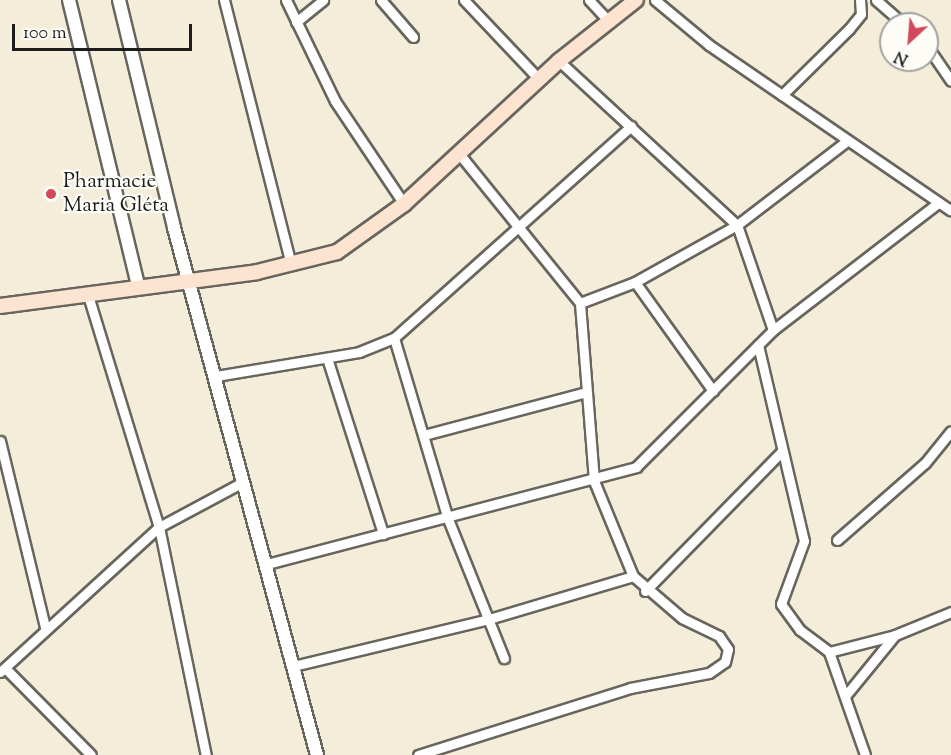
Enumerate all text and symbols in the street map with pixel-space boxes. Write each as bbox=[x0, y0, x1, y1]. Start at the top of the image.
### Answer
scale bar bbox=[15, 12, 195, 50]
north arrow bbox=[879, 12, 939, 72]
text: 100 m bbox=[23, 21, 67, 47]
text: N bbox=[891, 44, 913, 70]
place label: Pharmacie Maria Gléta bbox=[63, 169, 169, 219]
marker: Pharmacie Maria Gléta bbox=[44, 187, 58, 201]

